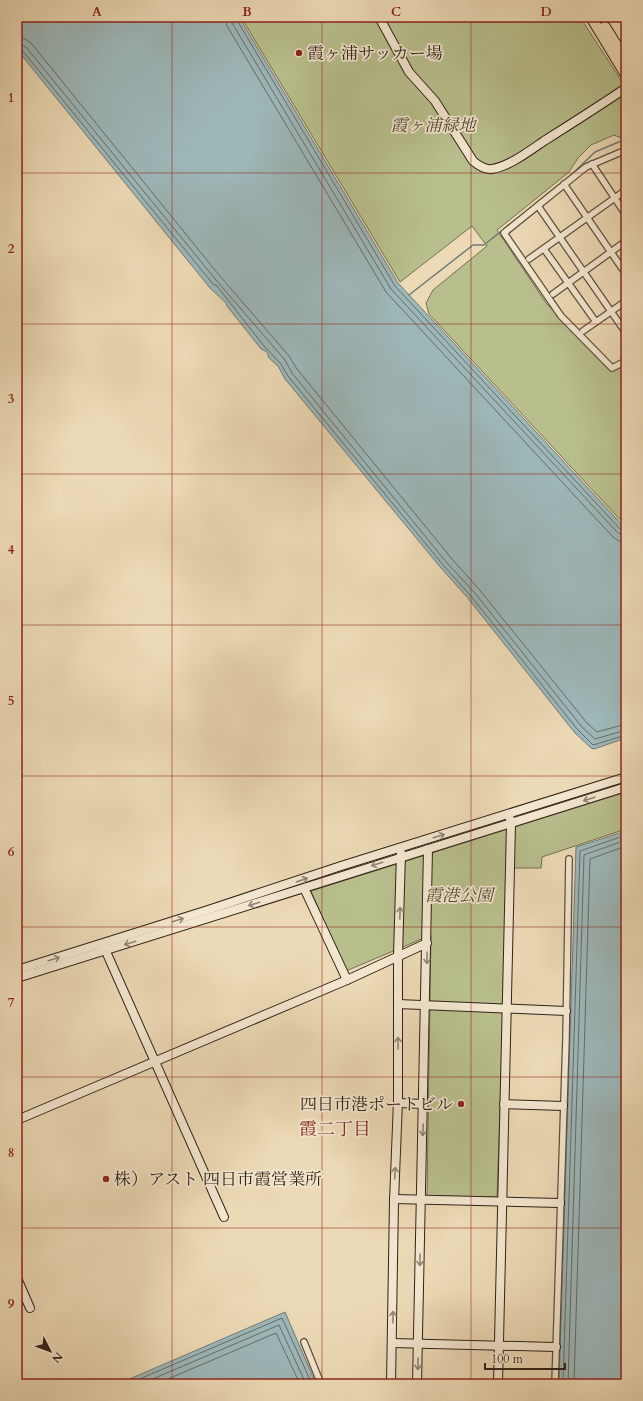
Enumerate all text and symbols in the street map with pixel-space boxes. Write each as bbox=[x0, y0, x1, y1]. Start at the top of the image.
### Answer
text: A bbox=[92, 3, 102, 21]
text: B bbox=[242, 3, 252, 21]
text: C bbox=[391, 3, 401, 21]
text: D bbox=[540, 3, 552, 21]
place label: 霞ヶ浦サッカー場 bbox=[307, 42, 443, 65]
marker: 霞ヶ浦サッカー場 bbox=[294, 48, 304, 58]
text: 1 bbox=[8, 89, 14, 107]
park label: 霞ヶ浦緑地 bbox=[391, 114, 477, 137]
text: 2 bbox=[8, 240, 15, 258]
text: 3 bbox=[8, 390, 15, 408]
text: 4 bbox=[8, 541, 15, 559]
text: 5 bbox=[8, 692, 14, 710]
one-way arrow bbox=[583, 796, 596, 803]
one-way arrow bbox=[432, 832, 445, 839]
text: 6 bbox=[8, 843, 15, 861]
one-way arrow bbox=[371, 861, 384, 868]
one-way arrow bbox=[295, 876, 308, 883]
park label: 霞港公園 bbox=[425, 884, 496, 907]
one-way arrow bbox=[247, 901, 260, 908]
one-way arrow bbox=[396, 907, 403, 920]
one-way arrow bbox=[172, 916, 185, 923]
one-way arrow bbox=[123, 940, 136, 947]
one-way arrow bbox=[423, 951, 431, 964]
one-way arrow bbox=[48, 954, 60, 962]
text: 7 bbox=[8, 994, 15, 1012]
one-way arrow bbox=[394, 1037, 402, 1050]
place label: 四日市港ポートビル bbox=[300, 1093, 453, 1116]
marker: 四日市港ポートビル bbox=[456, 1099, 466, 1109]
district label: 霞二丁目 bbox=[299, 1117, 371, 1142]
one-way arrow bbox=[419, 1123, 427, 1136]
text: 8 bbox=[8, 1144, 14, 1162]
one-way arrow bbox=[391, 1167, 399, 1180]
place label: 株）アスト 四日市霞営業所 bbox=[114, 1168, 322, 1191]
marker: 株）アスト 四日市霞営業所 bbox=[101, 1174, 111, 1184]
one-way arrow bbox=[416, 1253, 424, 1266]
text: 9 bbox=[8, 1295, 15, 1313]
one-way arrow bbox=[389, 1311, 397, 1324]
north arrow bbox=[30, 1331, 70, 1371]
scale bar bbox=[485, 1345, 565, 1371]
text: N bbox=[48, 1349, 66, 1366]
text: 100 m bbox=[491, 1351, 524, 1367]
one-way arrow bbox=[414, 1357, 422, 1370]

